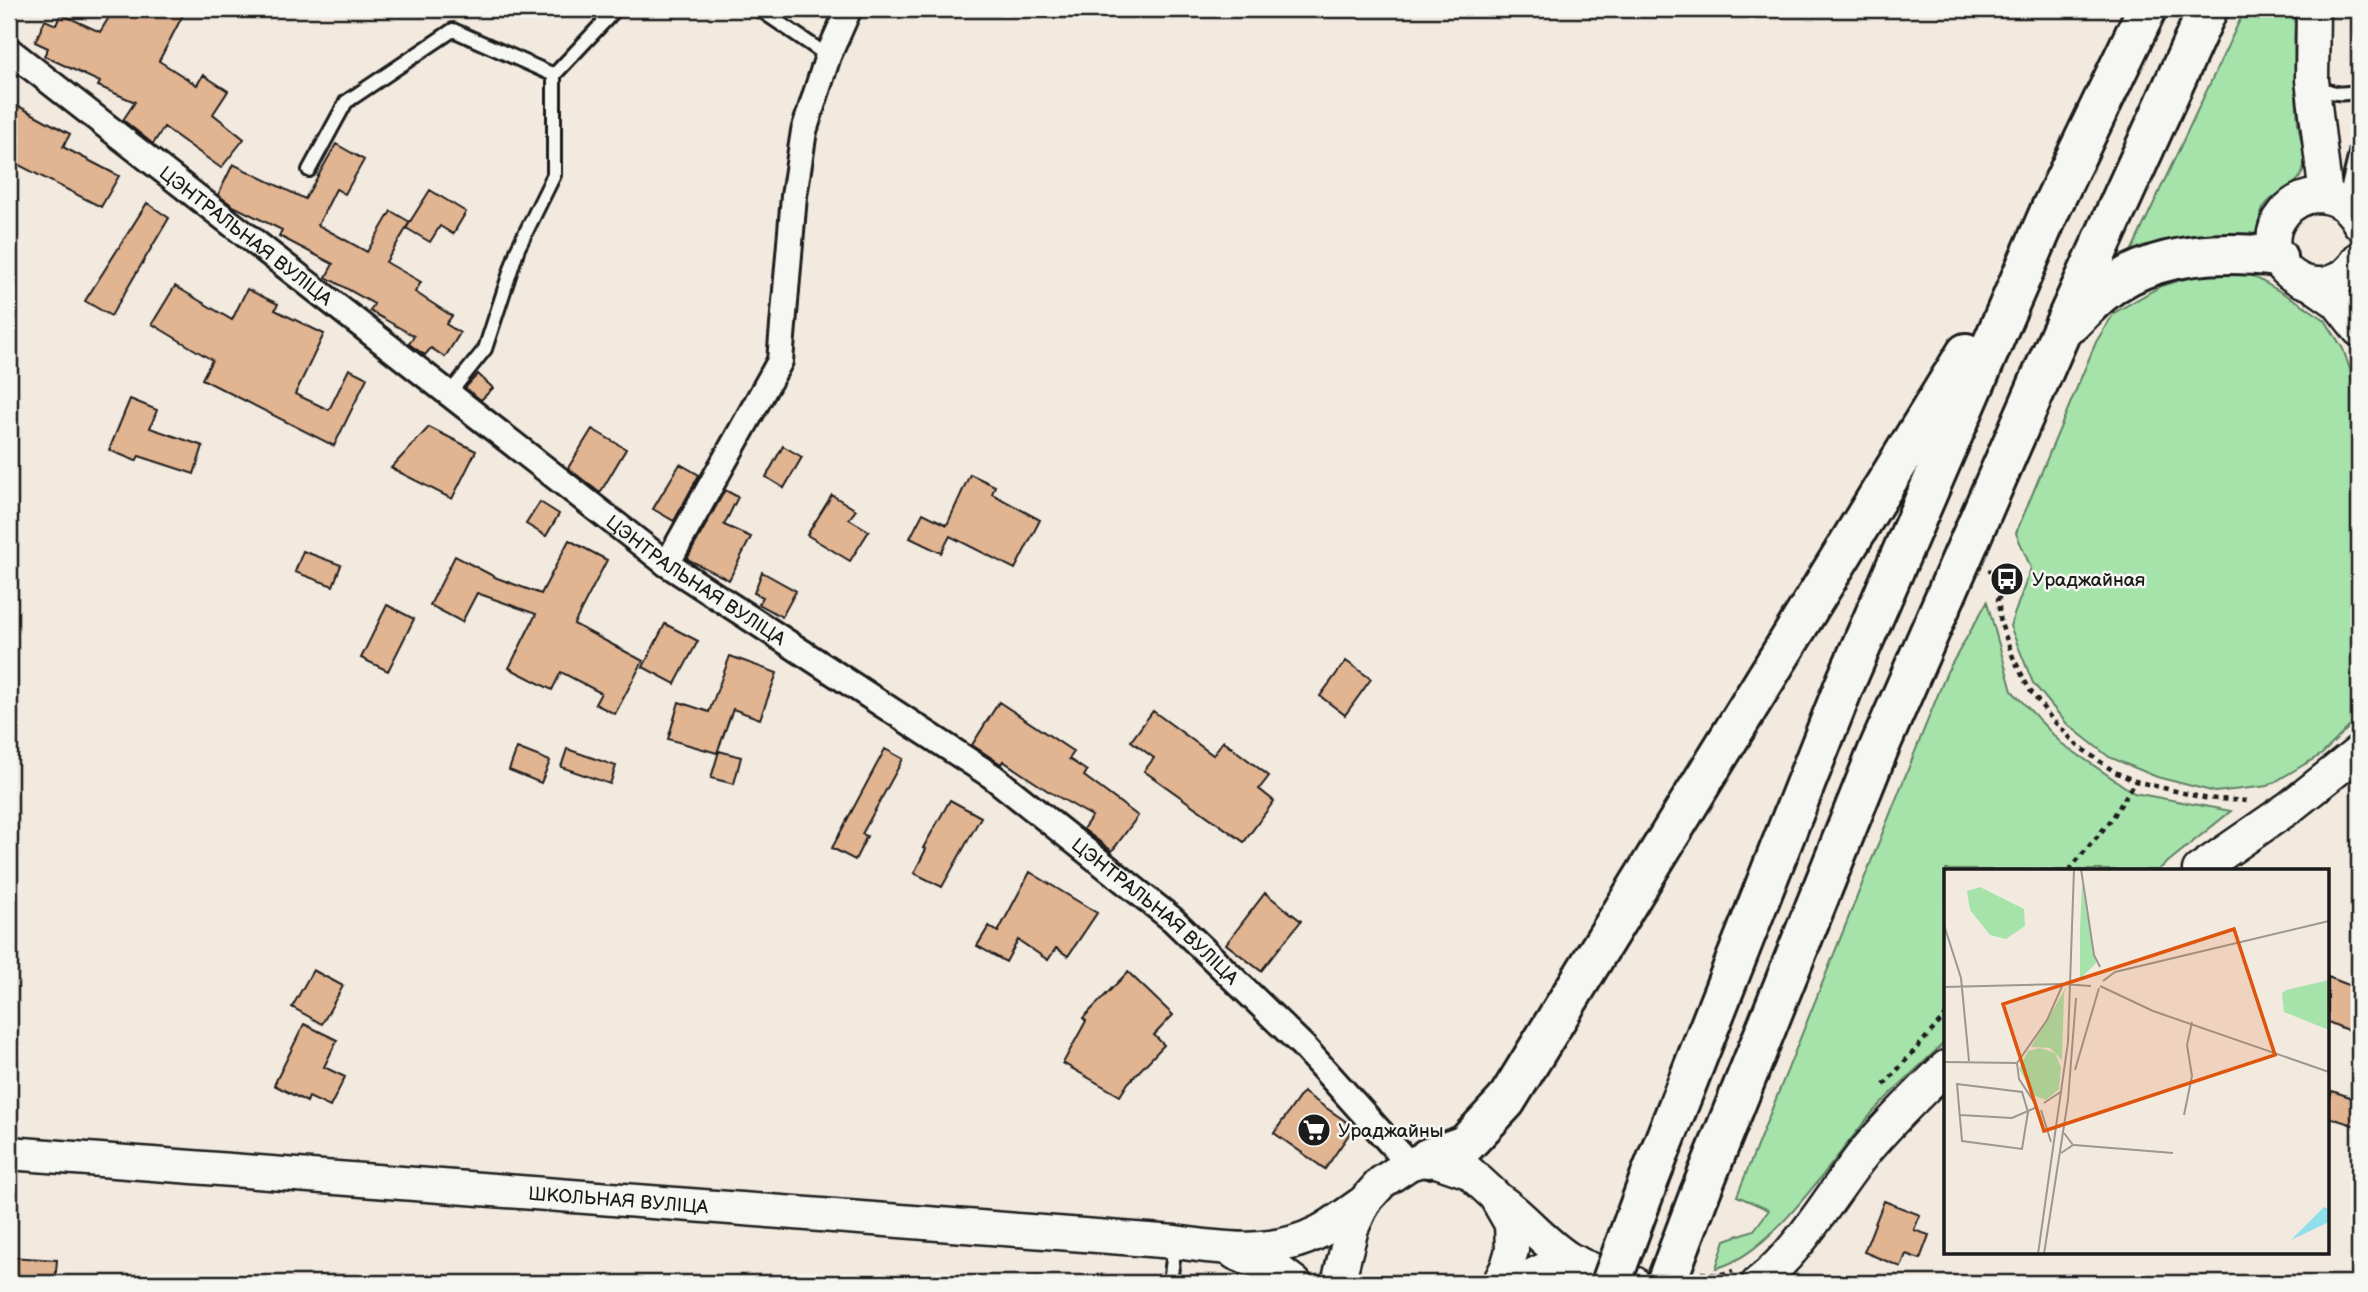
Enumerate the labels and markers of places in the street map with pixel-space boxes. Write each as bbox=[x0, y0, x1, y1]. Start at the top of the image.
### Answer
bus stop icon: Ураджайная bbox=[1988, 560, 2026, 598]
place label: Ураджайная bbox=[2032, 569, 2145, 592]
supermarket icon: Ураджайны bbox=[1295, 1111, 1333, 1149]
place label: Ураджайны bbox=[1338, 1120, 1443, 1143]

